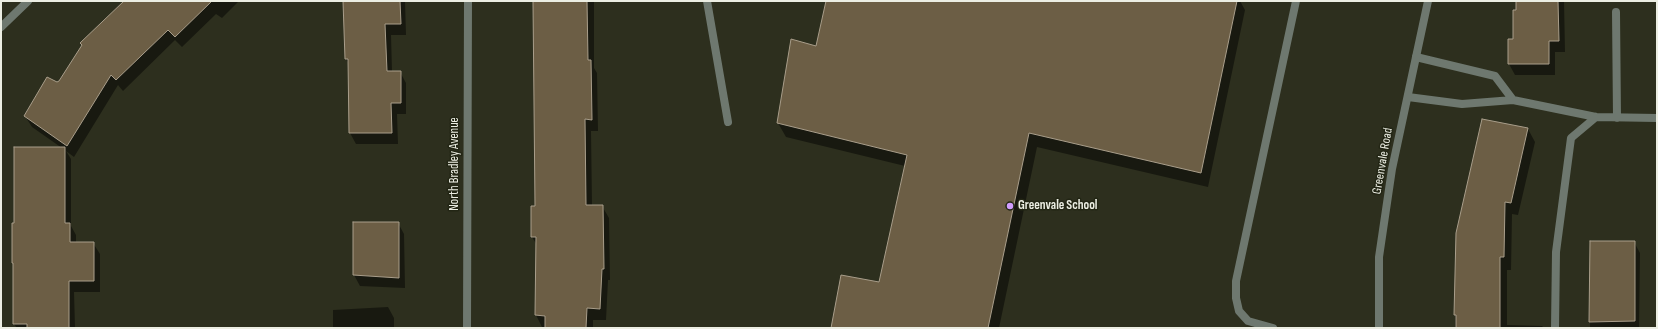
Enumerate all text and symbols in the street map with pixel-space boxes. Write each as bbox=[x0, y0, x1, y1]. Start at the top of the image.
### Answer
street label: North Bradley Avenue bbox=[447, 117, 463, 211]
street label: Greenvale Road bbox=[1369, 127, 1397, 195]
place label: Greenvale School bbox=[1018, 198, 1097, 214]
marker: Greenvale School bbox=[1005, 201, 1015, 211]

